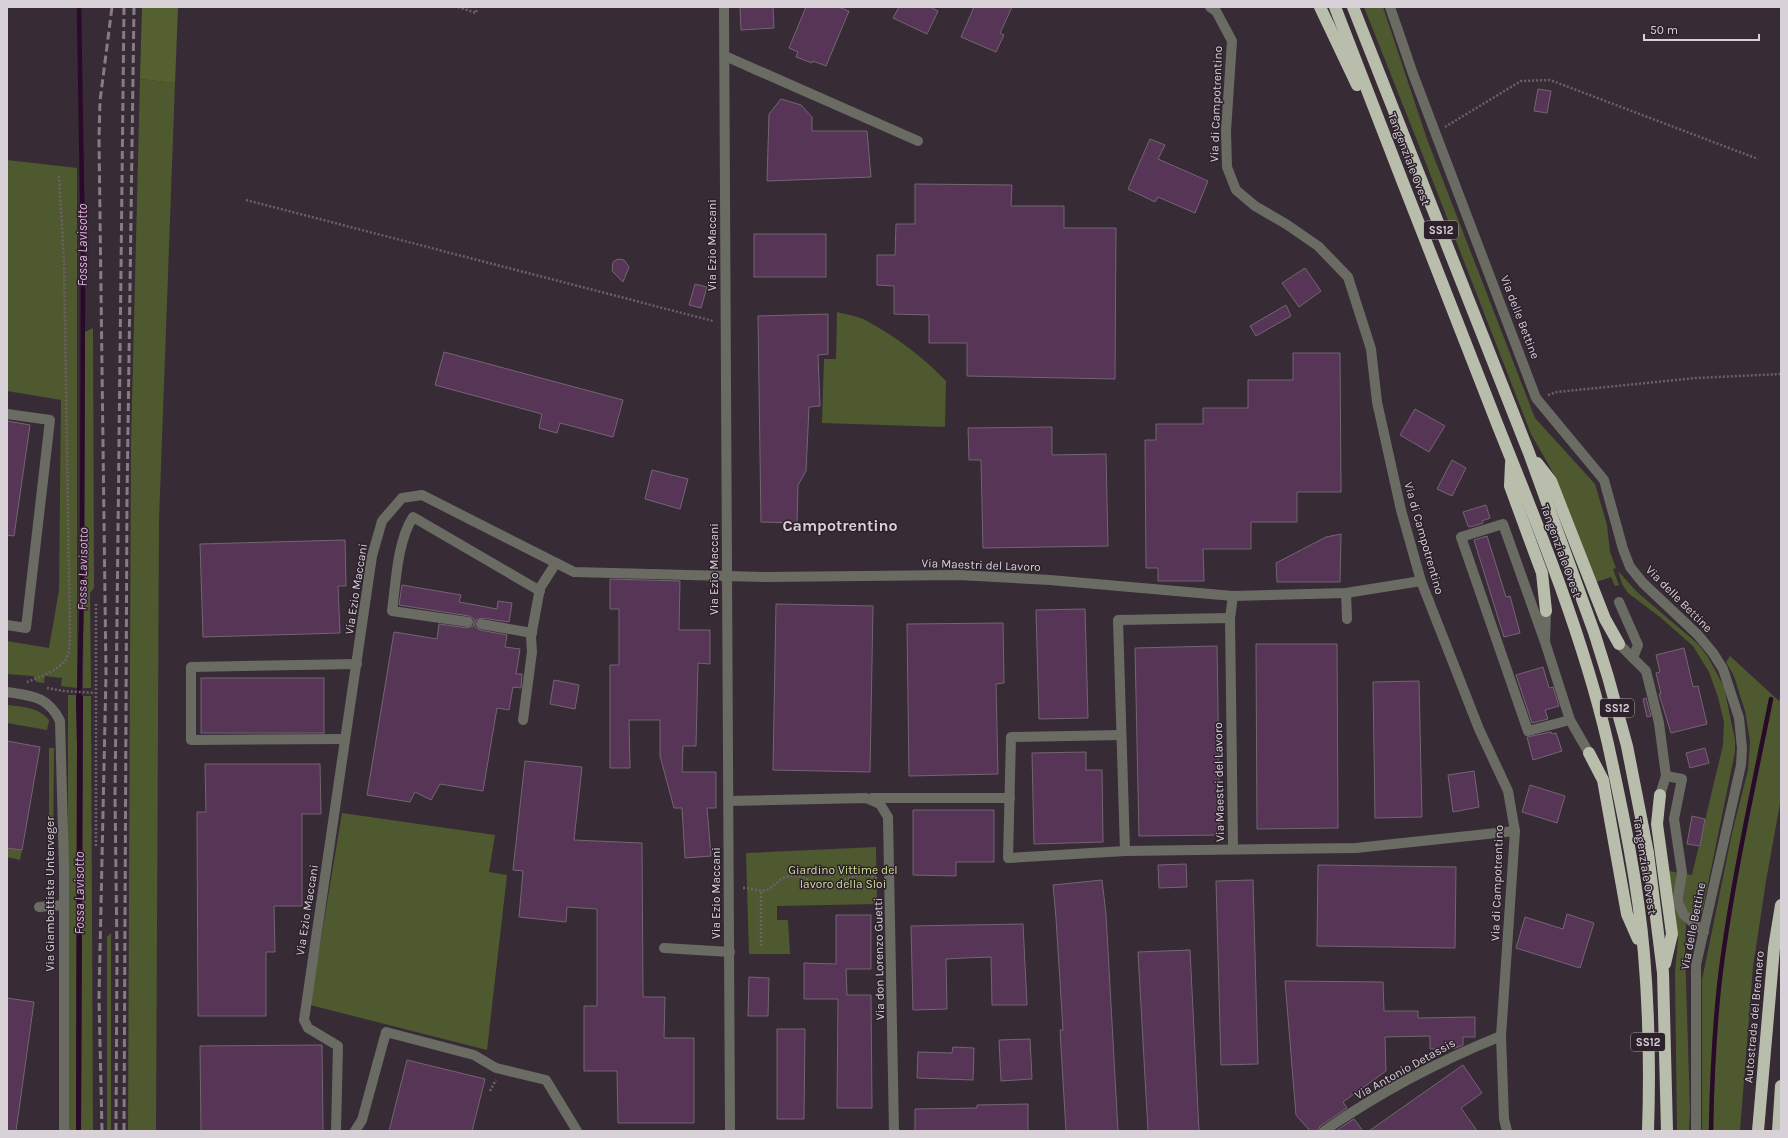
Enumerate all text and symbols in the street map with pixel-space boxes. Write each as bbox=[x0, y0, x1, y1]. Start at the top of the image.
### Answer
scale bar bbox=[1644, 16, 1759, 42]
text: 50 m bbox=[1650, 23, 1678, 37]
street label: Via di Campotrentino bbox=[1207, 46, 1225, 162]
street label: Tangenziale Ovest bbox=[1385, 111, 1433, 208]
street label: Via Ezio Maccani bbox=[705, 199, 719, 291]
water label: Fossa Lavisotto bbox=[75, 203, 90, 286]
road number: SS12 bbox=[1424, 221, 1458, 239]
street label: Via delle Bettine bbox=[1498, 273, 1542, 361]
street label: Via di Campotrentino bbox=[1401, 480, 1447, 596]
street label: Tangenziale Ovest bbox=[1538, 503, 1585, 600]
district label: Campotrentino bbox=[782, 516, 898, 535]
street label: Via Ezio Maccani bbox=[707, 523, 721, 615]
water label: Fossa Lavisotto bbox=[74, 527, 91, 611]
street label: Via Ezio Maccani bbox=[342, 543, 370, 635]
street label: Via Maestri del Lavoro bbox=[921, 556, 1041, 574]
street label: Via delle Bettine bbox=[1643, 563, 1715, 635]
road number: SS12 bbox=[1600, 699, 1634, 717]
street label: Via Maestri del Lavoro bbox=[1211, 722, 1227, 842]
street label: Via Giambattista Unterveger bbox=[43, 816, 57, 972]
street label: Tangenziale Ovest bbox=[1630, 817, 1660, 916]
street label: Via di Campotrentino bbox=[1488, 825, 1506, 941]
street label: Via Ezio Maccani bbox=[709, 847, 723, 939]
water label: Fossa Lavisotto bbox=[72, 851, 87, 934]
park label: Giardino Vittime del lavoro della Sloi bbox=[788, 863, 898, 891]
street label: Via Ezio Maccani bbox=[293, 864, 321, 956]
street label: Via delle Bettine bbox=[1678, 881, 1708, 971]
street label: Via don Lorenzo Guetti bbox=[871, 898, 887, 1020]
street label: Autostrada del Brennero bbox=[1741, 950, 1767, 1084]
road number: SS12 bbox=[1631, 1033, 1665, 1051]
street label: Via Antonio Detassis bbox=[1352, 1036, 1458, 1102]

